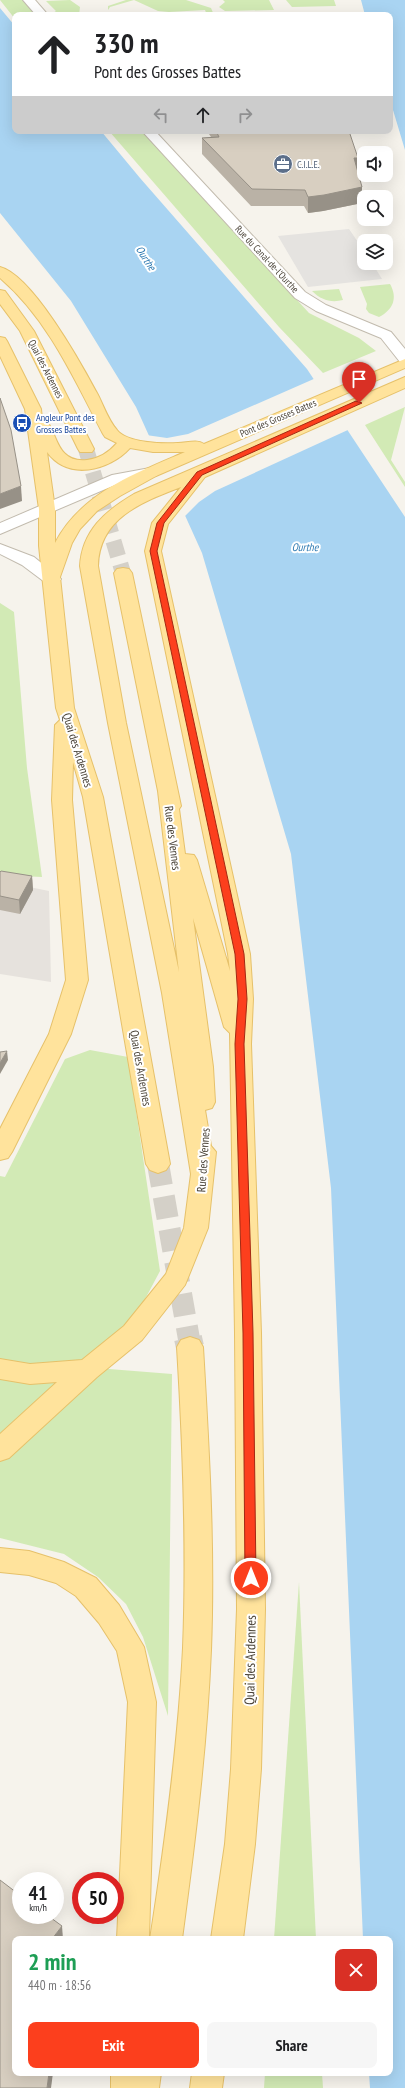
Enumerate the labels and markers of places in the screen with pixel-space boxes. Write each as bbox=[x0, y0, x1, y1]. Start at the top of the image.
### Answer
office icon: C.I.L.E. bbox=[272, 153, 294, 175]
place label: C.I.L.E. bbox=[297, 158, 320, 171]
pin bbox=[342, 362, 376, 403]
place label: Angleur Pont des Grosses Battes bbox=[36, 411, 95, 436]
bus stop icon: Angleur Pont des Grosses Battes bbox=[11, 412, 33, 434]

